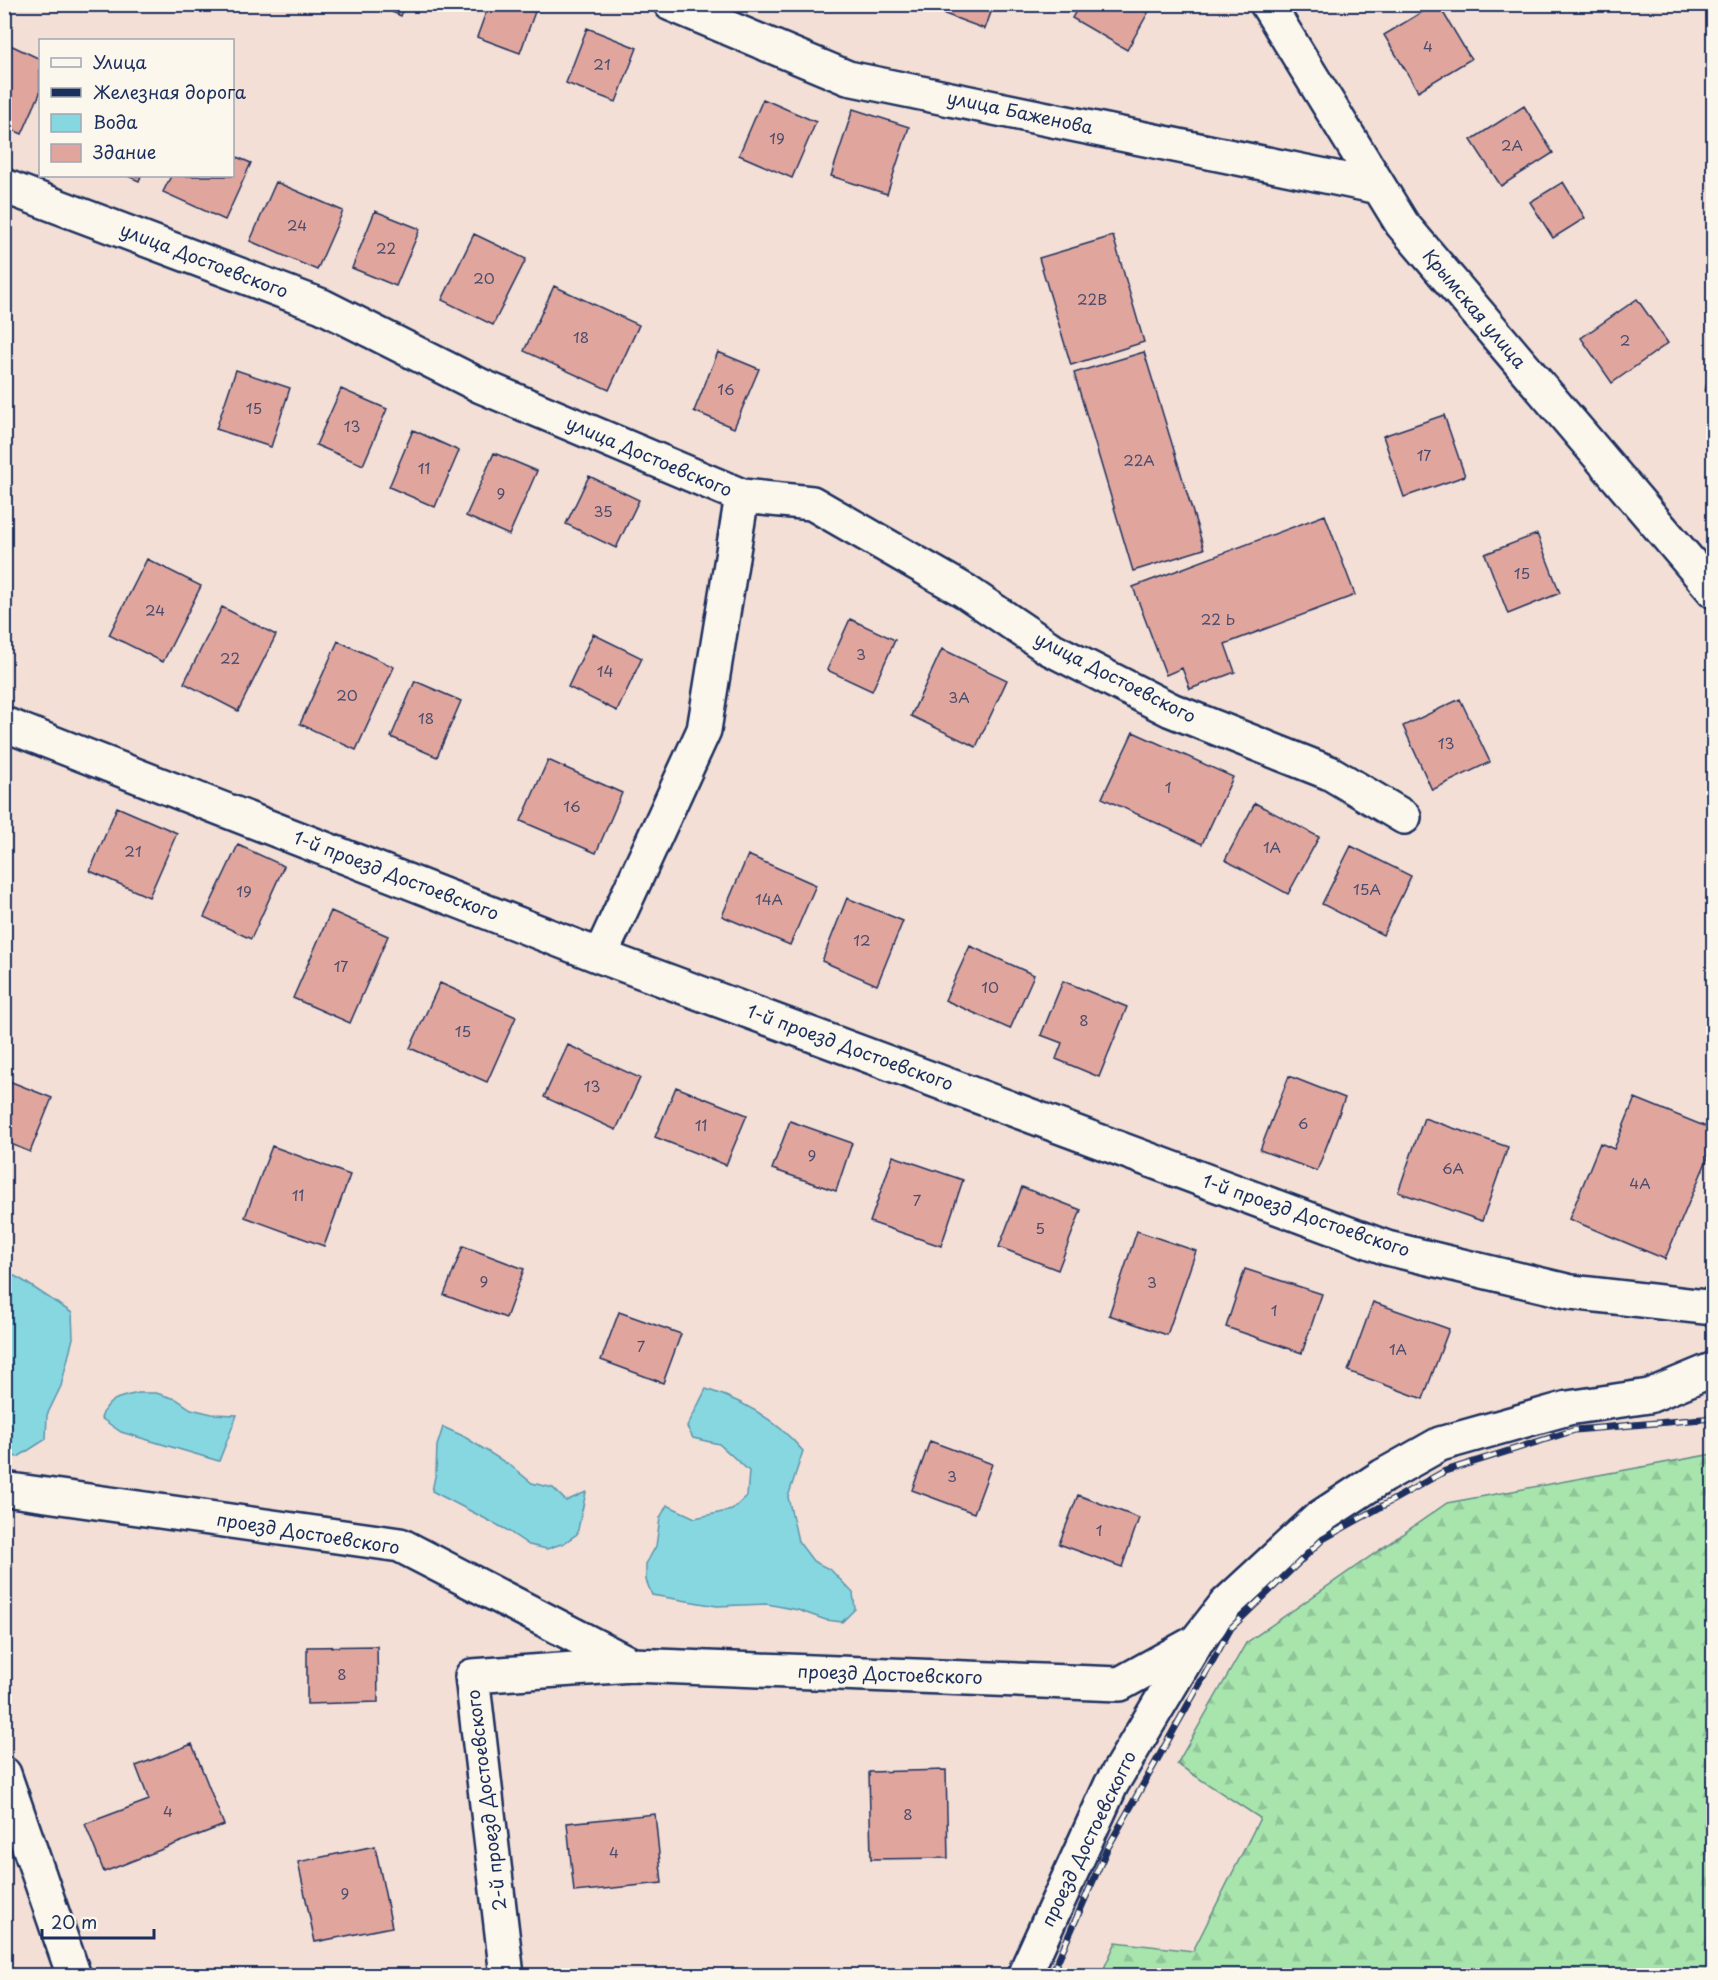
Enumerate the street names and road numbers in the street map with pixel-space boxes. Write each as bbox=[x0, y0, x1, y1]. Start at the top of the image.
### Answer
street label: улица Баженова bbox=[945, 83, 1097, 140]
street label: улица Достоевского bbox=[117, 215, 292, 304]
street label: Крымская улица bbox=[1417, 242, 1534, 374]
street label: улица Достоевского bbox=[562, 408, 737, 503]
street label: улица Достоевского bbox=[1030, 624, 1201, 729]
street label: 1-й проезд Достоевского bbox=[290, 823, 503, 926]
street label: 1-й проезд Достоевского bbox=[743, 997, 958, 1097]
street label: 1-й проезд Достоевского bbox=[1199, 1166, 1414, 1263]
street label: проезд Достоевского bbox=[215, 1505, 402, 1560]
street label: проезд Достоевского bbox=[797, 1657, 983, 1690]
street label: 2-й проезд Достоевского bbox=[459, 1688, 512, 1912]
street label: проезд Достоевскогго bbox=[1033, 1746, 1142, 1931]

